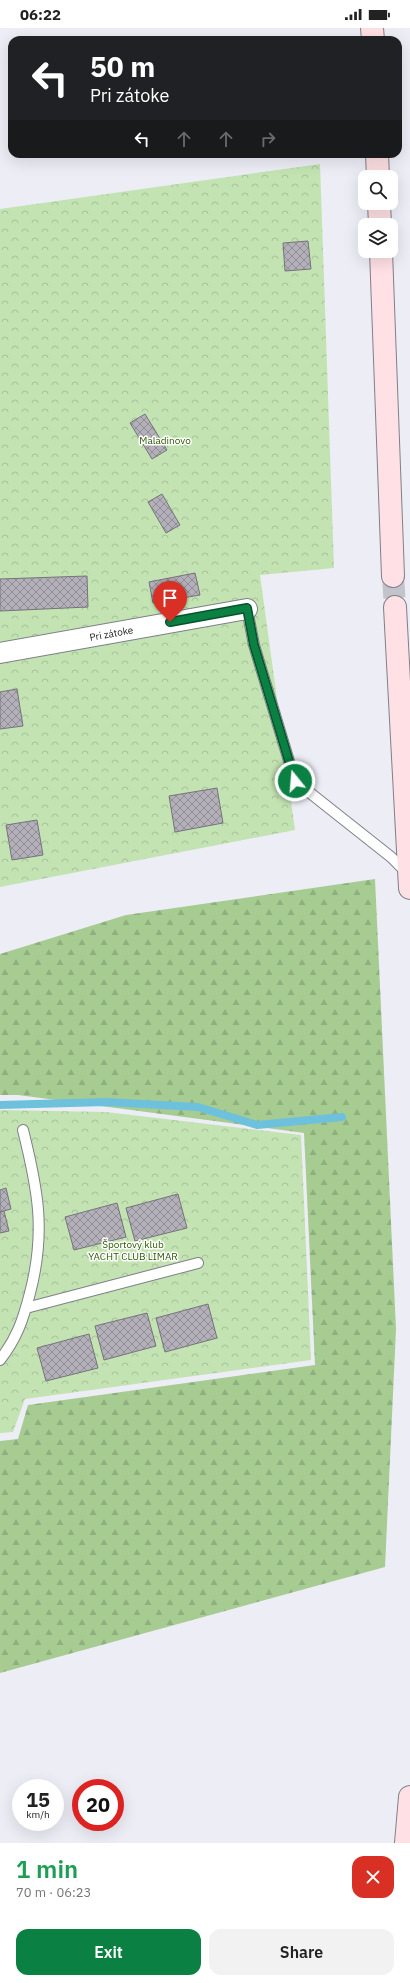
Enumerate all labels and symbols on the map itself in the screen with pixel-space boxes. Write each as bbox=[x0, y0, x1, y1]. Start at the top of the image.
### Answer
park label: Maladinovo bbox=[139, 434, 191, 447]
pin bbox=[153, 581, 187, 622]
street label: Pri zátoke bbox=[88, 623, 135, 644]
position arrow bbox=[274, 760, 316, 802]
park label: Športový klub YACHT CLUB LIMAR bbox=[88, 1238, 178, 1263]
speed limit sign: 20 bbox=[72, 1779, 124, 1831]

